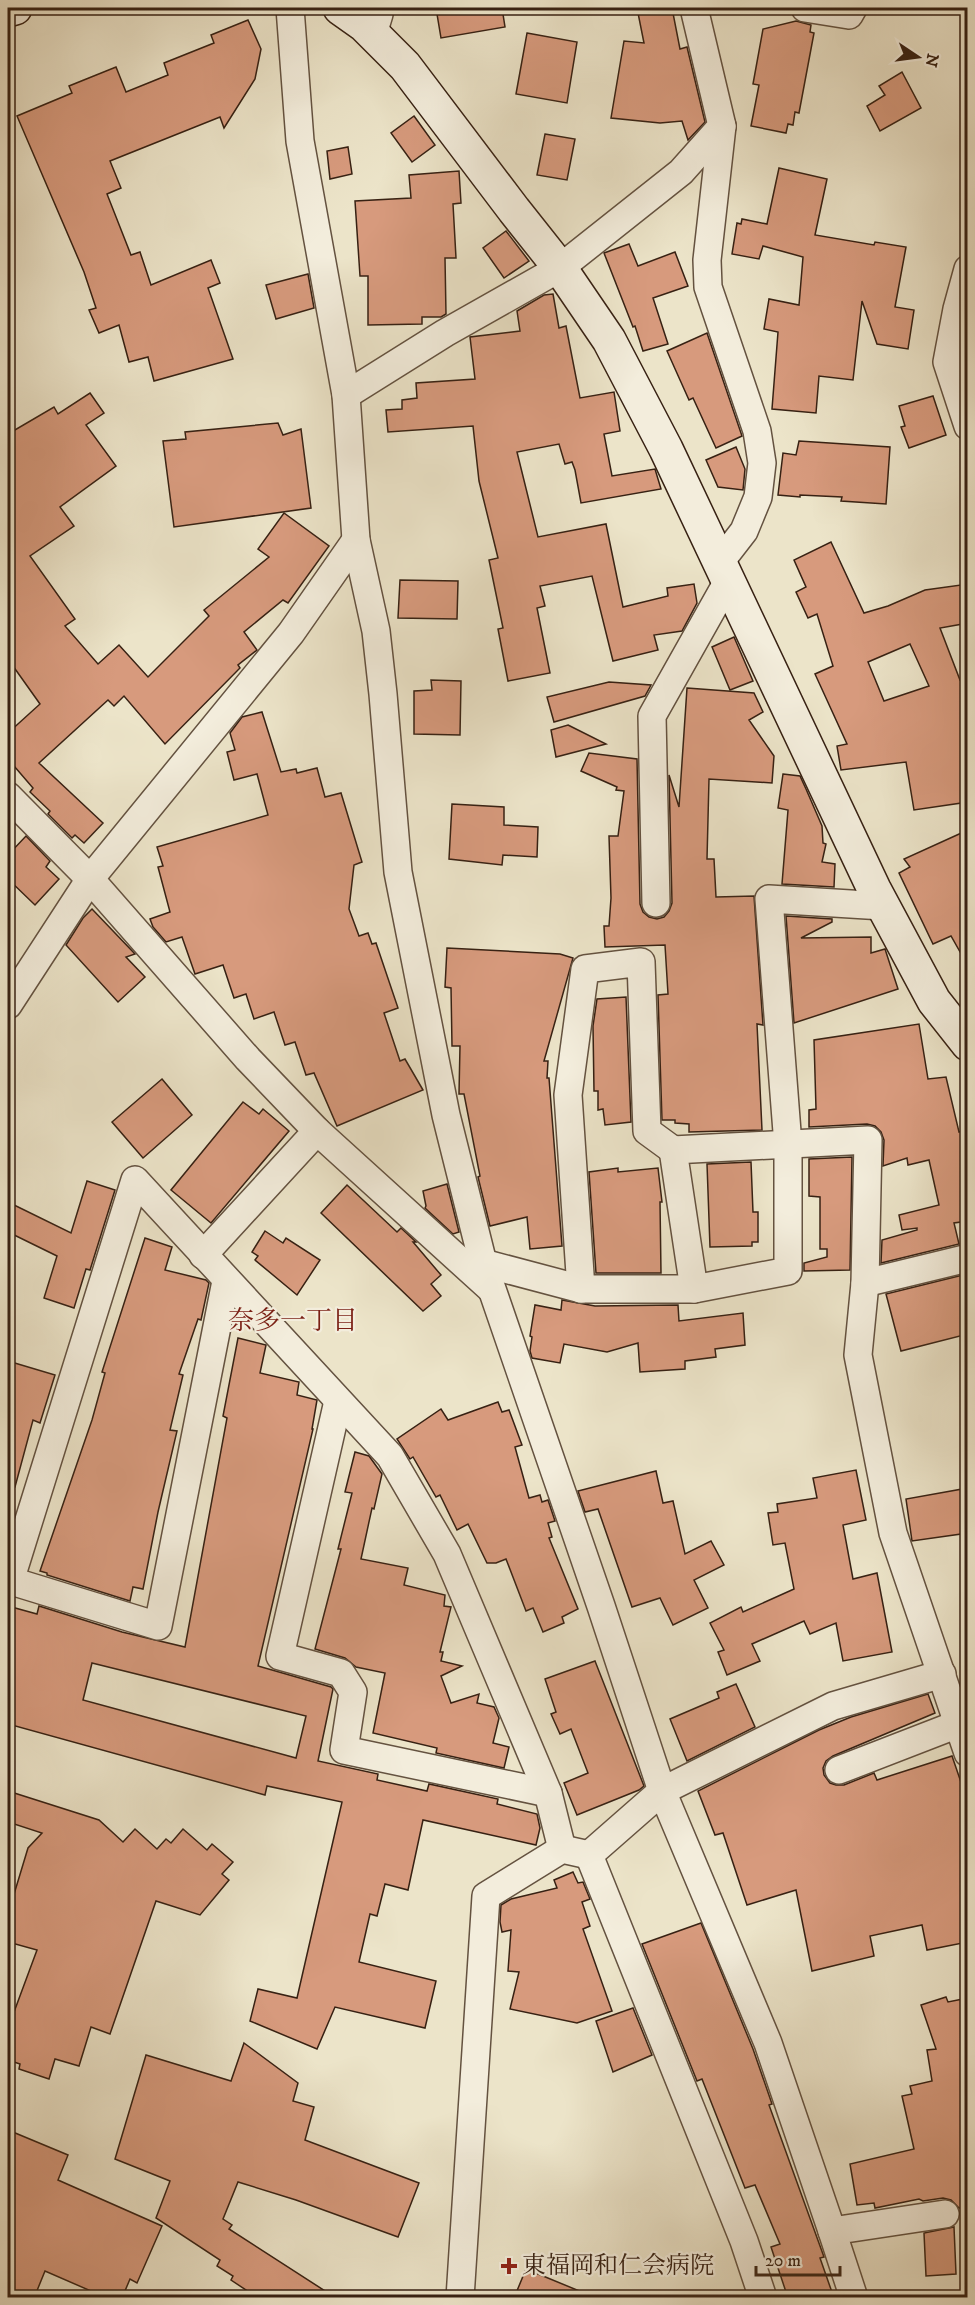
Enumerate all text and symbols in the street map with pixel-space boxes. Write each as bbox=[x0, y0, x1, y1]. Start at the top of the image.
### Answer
north arrow bbox=[888, 27, 948, 87]
text: N bbox=[920, 51, 943, 69]
district label: 奈多一丁目 bbox=[228, 1305, 358, 1338]
scale bar bbox=[756, 2239, 840, 2277]
text: 20 m bbox=[765, 2250, 801, 2272]
place label: 東福岡和仁会病院 bbox=[522, 2251, 714, 2281]
marker: 東福岡和仁会病院 bbox=[500, 2257, 518, 2275]

